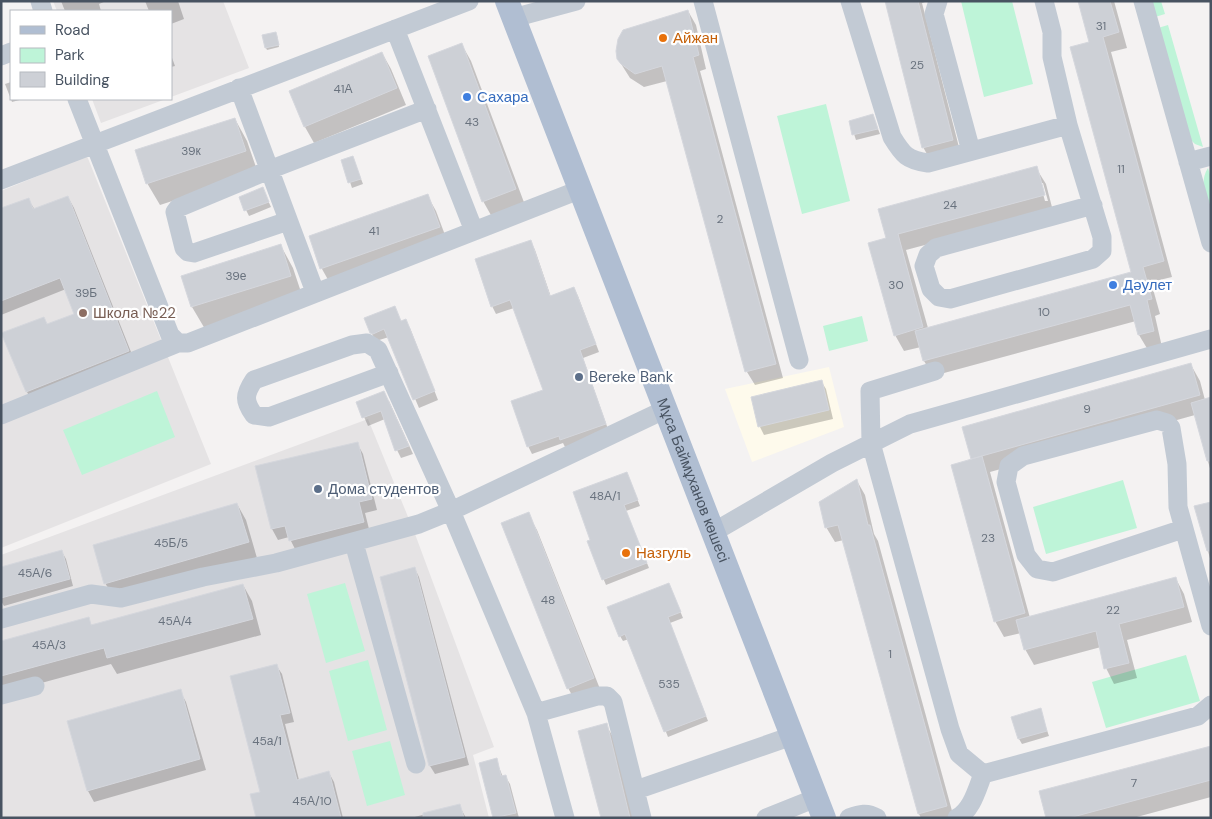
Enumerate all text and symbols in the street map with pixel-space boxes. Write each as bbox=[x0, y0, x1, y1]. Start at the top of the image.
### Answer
legend bbox=[10, 10, 172, 100]
house number: 31 bbox=[1096, 18, 1106, 34]
text: Road bbox=[55, 20, 90, 40]
place label: Айжан bbox=[673, 28, 718, 48]
marker: Айжан bbox=[657, 32, 669, 44]
text: Park bbox=[55, 45, 85, 65]
house number: 25 bbox=[910, 57, 924, 73]
text: Building bbox=[55, 70, 110, 90]
house number: 41А bbox=[333, 81, 353, 97]
place label: Сахара bbox=[477, 87, 529, 107]
marker: Сахара bbox=[461, 91, 473, 103]
house number: 43 bbox=[465, 114, 479, 130]
house number: 39к bbox=[181, 143, 202, 159]
house number: 11 bbox=[1117, 161, 1125, 177]
house number: 24 bbox=[943, 197, 957, 213]
house number: 2 bbox=[717, 211, 724, 227]
house number: 41 bbox=[368, 223, 380, 239]
house number: 39е bbox=[226, 268, 247, 284]
place label: Дәулет bbox=[1123, 275, 1172, 295]
house number: 30 bbox=[888, 277, 904, 293]
marker: Дәулет bbox=[1107, 279, 1119, 291]
house number: 39Б bbox=[75, 285, 97, 301]
place label: Школа №22 bbox=[93, 303, 176, 323]
house number: 10 bbox=[1038, 304, 1050, 320]
marker: Школа №22 bbox=[77, 307, 89, 319]
place label: Bereke Bank bbox=[589, 367, 674, 387]
marker: Bereke Bank bbox=[573, 371, 585, 383]
street label: Мұса Баймұханов көшесі bbox=[652, 395, 734, 565]
house number: 9 bbox=[1083, 401, 1091, 417]
place label: Дома студентов bbox=[328, 479, 439, 499]
marker: Дома студентов bbox=[312, 483, 324, 495]
house number: 48А/1 bbox=[589, 488, 621, 504]
house number: 23 bbox=[981, 530, 995, 546]
house number: 45Б/5 bbox=[154, 535, 188, 551]
place label: Назгуль bbox=[636, 543, 691, 563]
marker: Назгуль bbox=[620, 547, 632, 559]
house number: 45А/6 bbox=[18, 565, 52, 581]
house number: 48 bbox=[541, 592, 555, 608]
house number: 22 bbox=[1106, 602, 1120, 618]
house number: 45А/4 bbox=[158, 613, 192, 629]
house number: 45А/3 bbox=[32, 637, 66, 653]
house number: 1 bbox=[888, 646, 892, 662]
house number: 535 bbox=[658, 676, 680, 692]
house number: 45а/1 bbox=[252, 733, 282, 749]
house number: 7 bbox=[1131, 775, 1137, 791]
house number: 45А/10 bbox=[292, 793, 332, 809]

